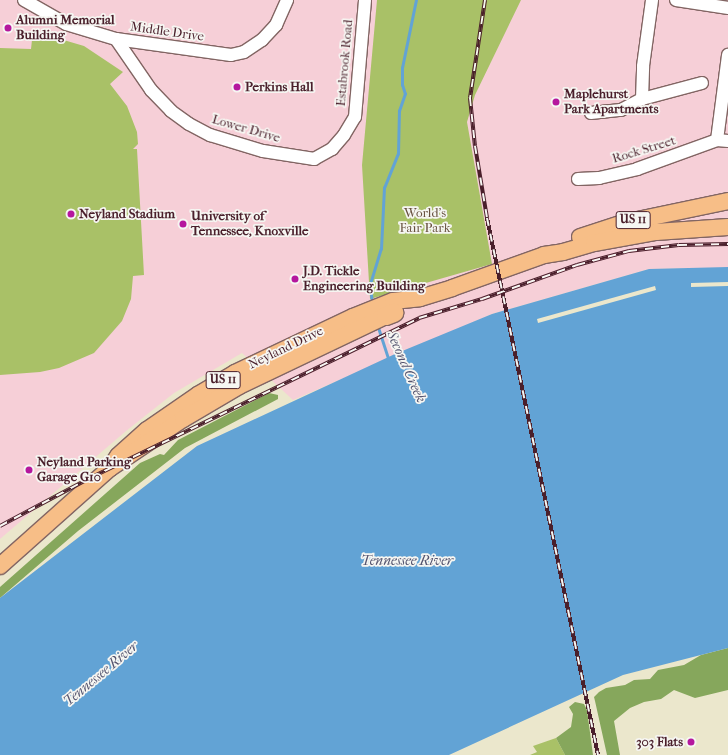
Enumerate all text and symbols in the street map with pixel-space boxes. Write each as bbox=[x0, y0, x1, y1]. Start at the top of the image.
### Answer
place label: Alumni Memorial Building bbox=[16, 13, 115, 44]
street label: Middle Drive bbox=[129, 19, 205, 45]
street label: Estabrook Road bbox=[333, 19, 357, 107]
marker: Alumni Memorial Building bbox=[3, 23, 13, 33]
place label: Perkins Hall bbox=[245, 79, 314, 95]
marker: Perkins Hall bbox=[232, 82, 242, 92]
place label: Maplehurst Park Apartments bbox=[564, 87, 658, 118]
marker: Maplehurst Park Apartments bbox=[551, 97, 561, 107]
street label: Lower Drive bbox=[210, 112, 282, 146]
street label: Rock Street bbox=[610, 133, 678, 167]
place label: Neyland Stadium bbox=[79, 206, 175, 222]
park label: World's Fair Park bbox=[400, 206, 450, 237]
marker: Neyland Stadium bbox=[66, 209, 76, 219]
place label: University of Tennessee, Knoxville bbox=[191, 209, 308, 240]
road number: US 11 bbox=[615, 210, 651, 230]
marker: University of Tennessee, Knoxville bbox=[178, 219, 188, 229]
place label: J.D. Tickle Engineering Building bbox=[303, 264, 425, 295]
marker: J.D. Tickle Engineering Building bbox=[290, 274, 300, 284]
street label: Neyland Drive bbox=[246, 323, 326, 373]
water label: Second Creek bbox=[383, 329, 429, 405]
road number: US 11 bbox=[205, 370, 241, 390]
place label: Neyland Parking Garage G10 bbox=[37, 455, 131, 486]
marker: Neyland Parking Garage G10 bbox=[24, 465, 34, 475]
water label: Tennessee River bbox=[361, 553, 453, 569]
water label: Tennessee River bbox=[60, 638, 142, 710]
place label: 303 Flats bbox=[636, 734, 683, 750]
marker: 303 Flats bbox=[686, 737, 696, 747]

